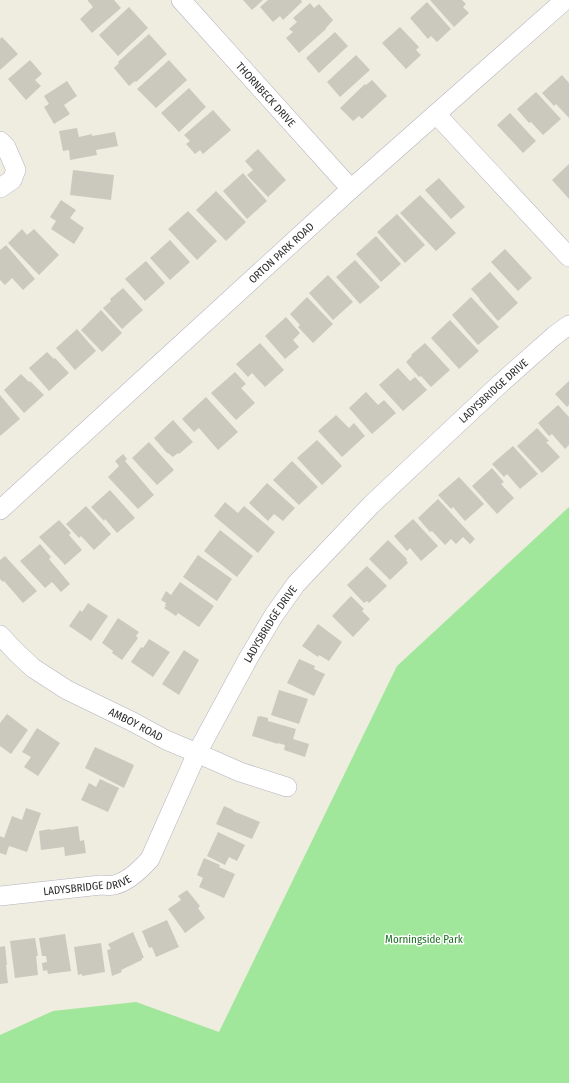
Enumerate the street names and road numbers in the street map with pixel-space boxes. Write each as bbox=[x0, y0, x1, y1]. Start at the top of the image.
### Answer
street label: THORNBECK DRIVE bbox=[234, 59, 298, 129]
street label: ORTON PARK ROAD bbox=[246, 220, 316, 286]
street label: LADYSBRIDGE DRIVE bbox=[456, 356, 530, 426]
street label: LADYSBRIDGE DRIVE bbox=[241, 583, 299, 665]
street label: AMBOY ROAD bbox=[107, 705, 165, 744]
street label: LADYSBRIDGE DRIVE bbox=[43, 872, 134, 898]

